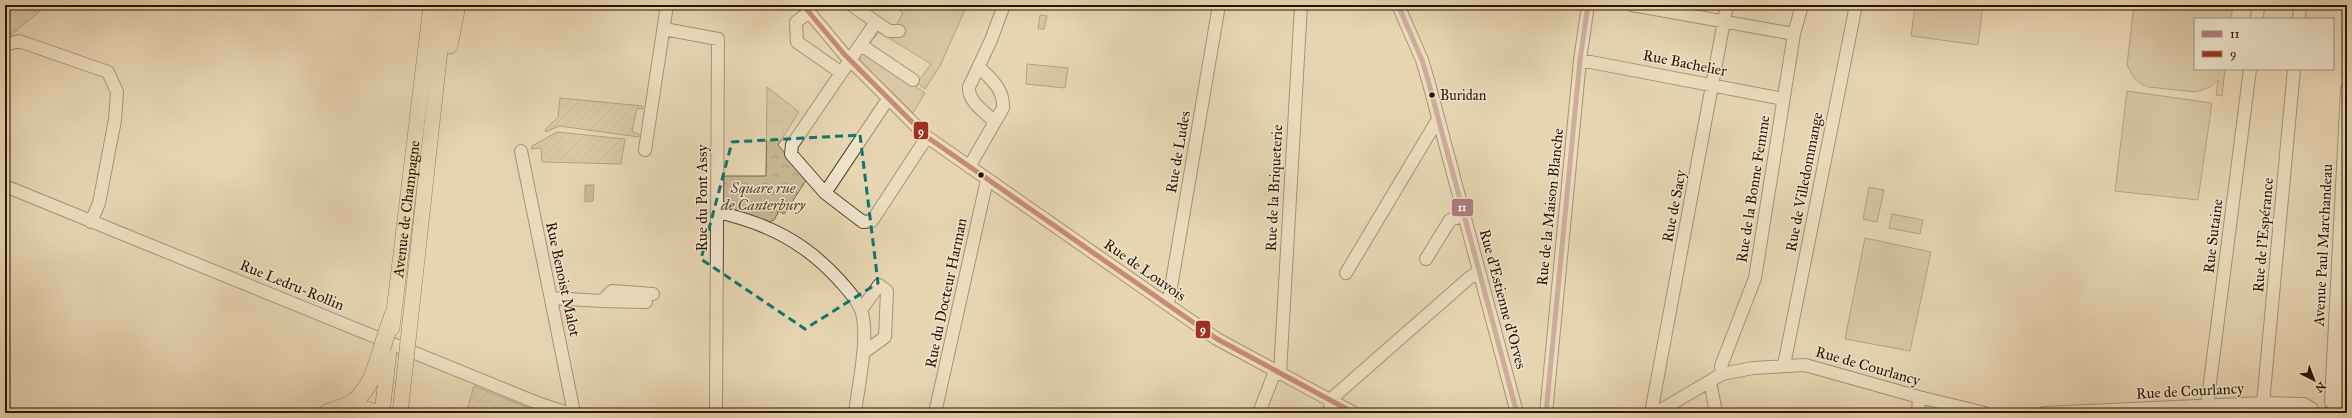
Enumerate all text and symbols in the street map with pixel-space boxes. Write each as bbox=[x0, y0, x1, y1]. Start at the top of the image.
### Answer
legend bbox=[2194, 18, 2334, 70]
text: 11 bbox=[2230, 27, 2240, 41]
street label: Rue Bachelier bbox=[1642, 46, 1729, 80]
text: 9 bbox=[2230, 47, 2236, 61]
place label: Buridan bbox=[1440, 87, 1487, 104]
marker: Buridan bbox=[1427, 90, 1437, 100]
street label: Rue de Ludes bbox=[1162, 109, 1194, 195]
street label: Rue de Villedommange bbox=[1782, 111, 1826, 253]
street label: Rue de la Bonne Femme bbox=[1732, 114, 1774, 264]
line badge: 9 bbox=[913, 121, 929, 140]
street label: Rue de la Briqueterie bbox=[1262, 124, 1287, 252]
text: 9 bbox=[918, 125, 924, 139]
street label: Rue de la Maison Blanche bbox=[1533, 127, 1567, 287]
street label: Avenue de Champagne bbox=[389, 139, 424, 279]
street label: Rue du Pont Assy bbox=[693, 143, 711, 252]
street label: Avenue Paul Marchandeau bbox=[2310, 163, 2336, 328]
street label: Rue de Sacy bbox=[1658, 167, 1690, 244]
unlabelled marker bbox=[976, 170, 986, 180]
street label: Rue de l'Espérance bbox=[2249, 177, 2277, 293]
park label: Square rue de Canterbury bbox=[720, 179, 807, 214]
line badge: 11 bbox=[1451, 198, 1474, 217]
street label: Rue Sutaine bbox=[2200, 198, 2226, 274]
text: 11 bbox=[1458, 201, 1467, 214]
street label: Rue du Docteur Harman bbox=[921, 216, 971, 370]
street label: Rue Benoist Malot bbox=[542, 220, 584, 339]
street label: Rue d'Estienne d'Orves bbox=[1476, 227, 1530, 371]
street label: Rue de Louvois bbox=[1101, 235, 1189, 305]
street label: Rue Ledru-Rollin bbox=[237, 256, 347, 314]
line badge: 9 bbox=[1195, 320, 1211, 339]
text: 9 bbox=[1200, 323, 1206, 337]
street label: Rue de Courlancy bbox=[1814, 342, 1923, 390]
north arrow bbox=[2294, 360, 2334, 400]
street label: Rue de Courlancy bbox=[2136, 379, 2245, 403]
text: N bbox=[2312, 379, 2328, 395]

